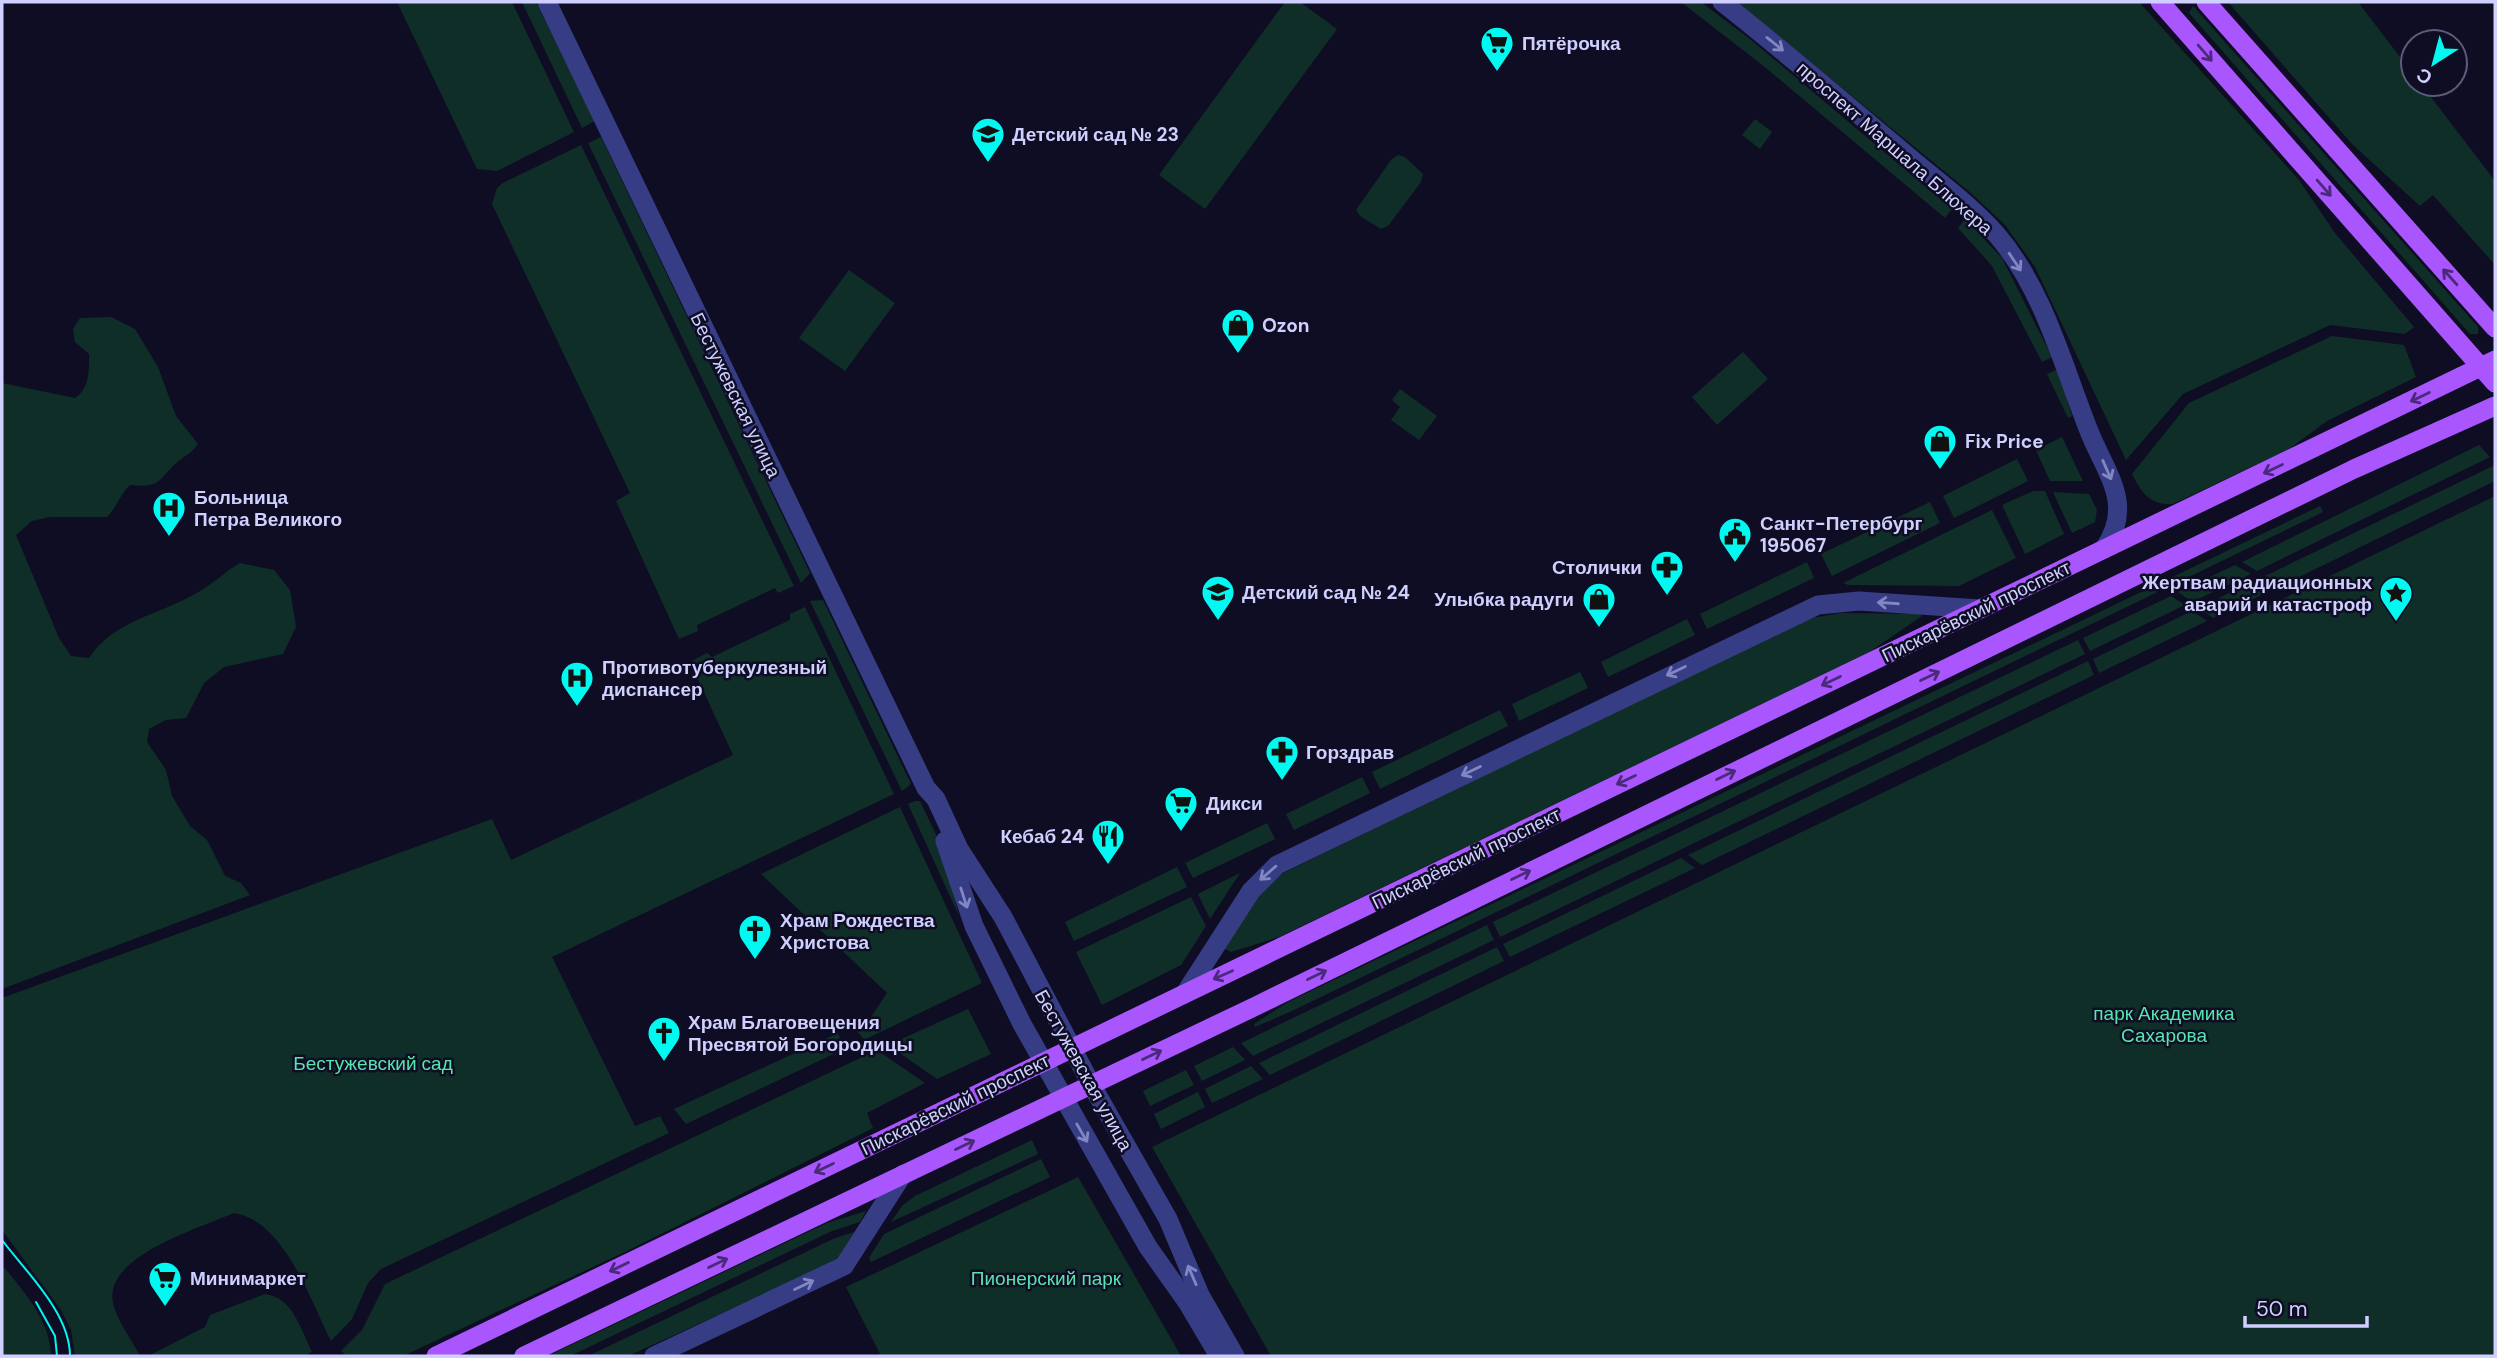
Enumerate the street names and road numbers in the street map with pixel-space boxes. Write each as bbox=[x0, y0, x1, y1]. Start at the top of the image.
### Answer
street label: проспект Маршала Блюхера bbox=[1791, 56, 1998, 241]
street label: Бестужевская улица bbox=[685, 309, 787, 482]
street label: Пискарёвский проспект bbox=[1878, 555, 2075, 668]
street label: Пискарёвский проспект bbox=[1368, 802, 1565, 915]
street label: Бестужевская улица bbox=[1029, 985, 1139, 1156]
street label: Пискарёвский проспект bbox=[857, 1048, 1054, 1161]

